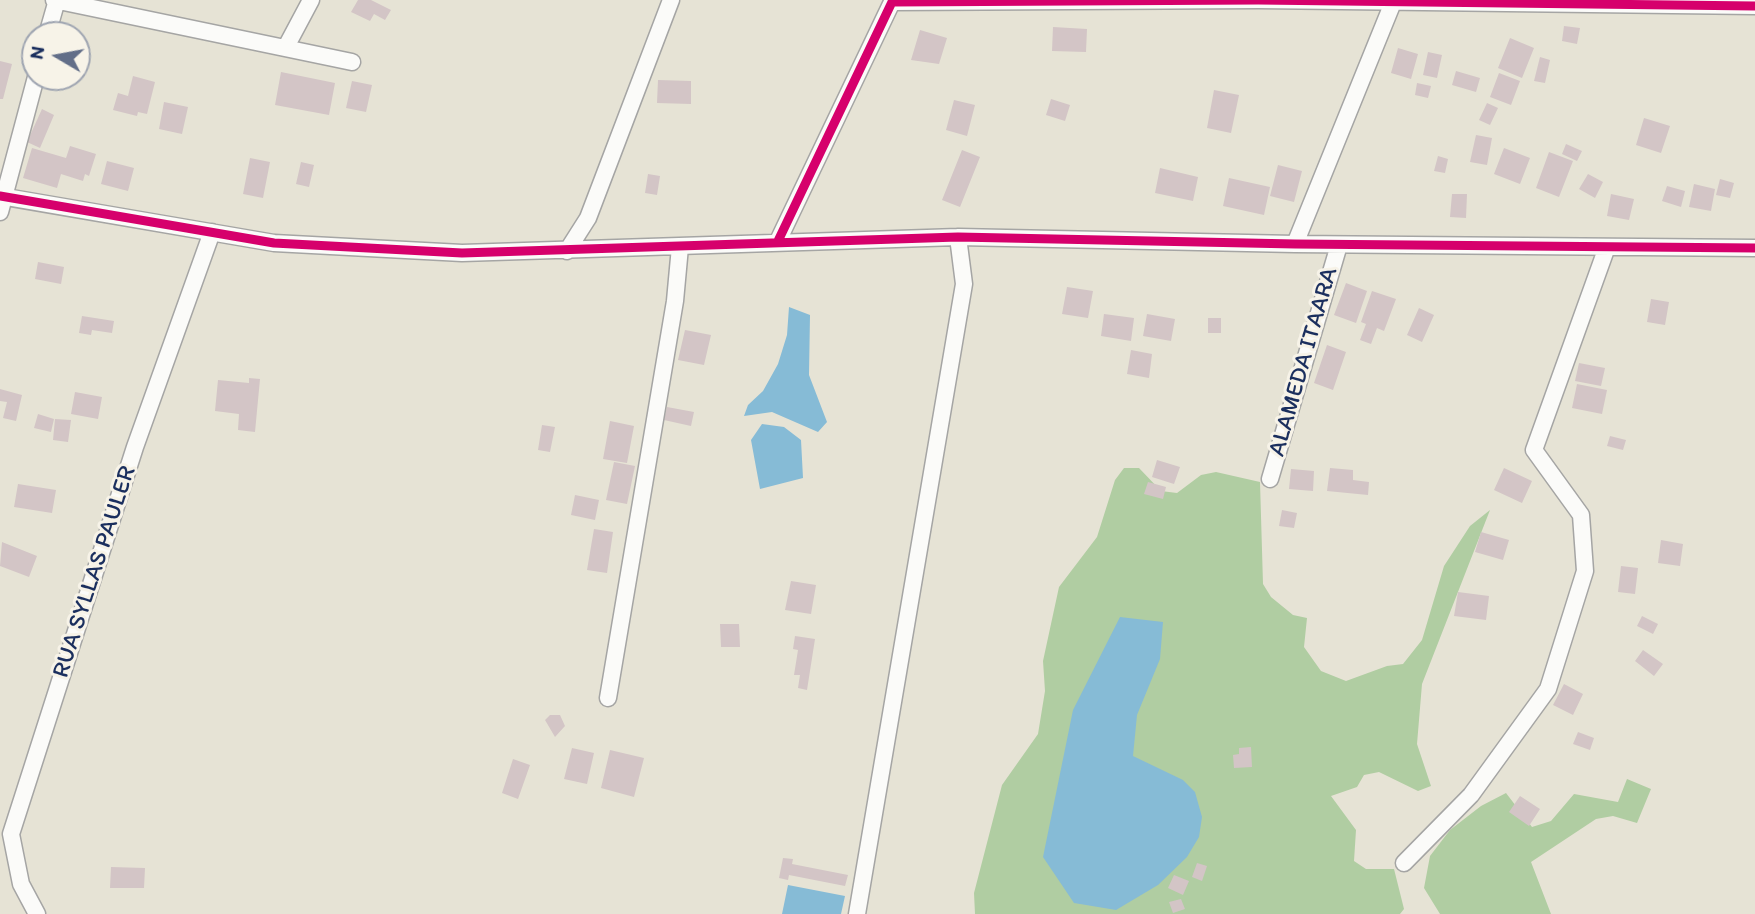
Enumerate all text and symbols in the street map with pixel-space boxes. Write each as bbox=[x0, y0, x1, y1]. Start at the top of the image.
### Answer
north arrow bbox=[21, 21, 91, 91]
text: N bbox=[24, 44, 49, 61]
street label: ALAMEDA ITAARA bbox=[1263, 264, 1345, 460]
street label: RUA SYLLAS PAULER bbox=[47, 462, 143, 682]

